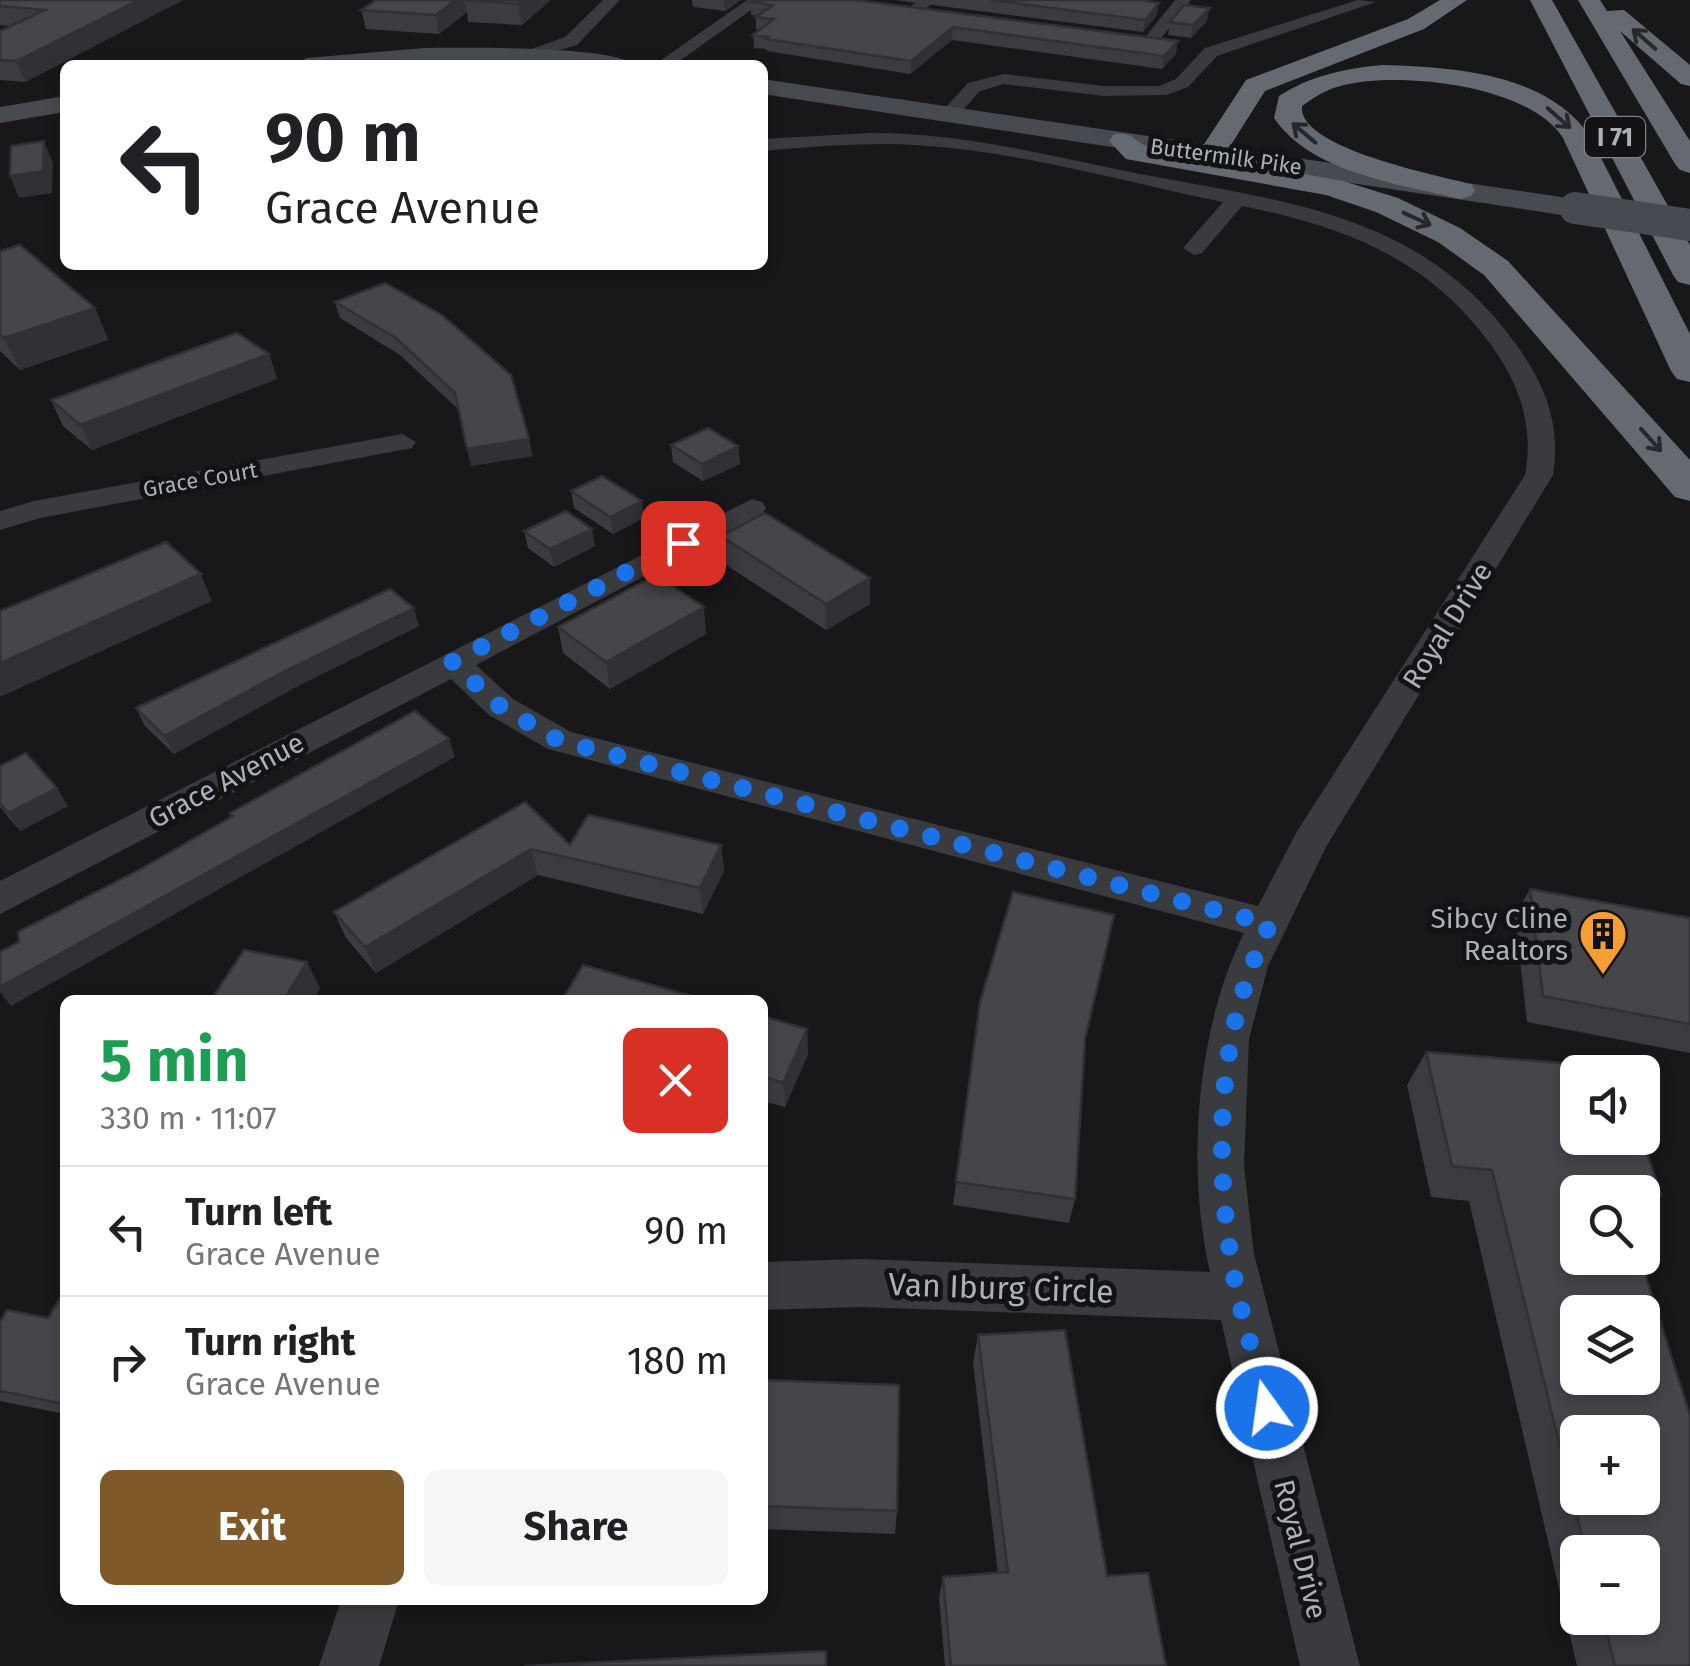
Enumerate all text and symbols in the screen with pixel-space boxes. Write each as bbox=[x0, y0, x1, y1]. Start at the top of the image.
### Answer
one-way arrow bbox=[1632, 28, 1658, 50]
text: 90 m bbox=[265, 96, 421, 180]
icon: left bbox=[100, 100, 230, 230]
one-way arrow bbox=[1546, 107, 1571, 130]
road number: I 71 bbox=[1585, 117, 1645, 157]
one-way arrow bbox=[1292, 122, 1317, 145]
street label: Buttermilk Pike bbox=[1148, 132, 1303, 181]
text: Grace Avenue bbox=[265, 181, 540, 235]
one-way arrow bbox=[1401, 210, 1431, 229]
one-way arrow bbox=[1639, 427, 1662, 452]
street label: Grace Court bbox=[141, 456, 259, 503]
pin bbox=[641, 501, 726, 586]
icon: arrive bbox=[656, 516, 711, 571]
street label: Royal Drive bbox=[1396, 556, 1499, 694]
street label: Grace Avenue bbox=[143, 726, 310, 835]
place label: Sibcy Cline Realtors bbox=[1430, 902, 1568, 967]
building icon: Sibcy Cline Realtors bbox=[1577, 908, 1629, 976]
text: 5 min bbox=[100, 1025, 249, 1097]
button: close bbox=[623, 1028, 728, 1133]
map controls bbox=[1560, 1055, 1660, 1635]
button: sound bbox=[1560, 1055, 1660, 1155]
text: 330 m · 11:07 bbox=[100, 1099, 277, 1137]
button: search bbox=[1560, 1175, 1660, 1275]
text: Turn left bbox=[185, 1189, 332, 1235]
icon: left bbox=[100, 1204, 155, 1259]
text: 90 m bbox=[644, 1208, 728, 1254]
text: Grace Avenue bbox=[185, 1235, 381, 1273]
street label: Van Iburg Circle bbox=[888, 1265, 1114, 1311]
button: layers bbox=[1560, 1295, 1660, 1395]
text: Turn right bbox=[185, 1319, 355, 1365]
icon: right bbox=[100, 1334, 155, 1389]
text: 180 m bbox=[627, 1338, 728, 1384]
position arrow bbox=[1215, 1356, 1319, 1460]
text: Grace Avenue bbox=[185, 1365, 381, 1403]
button: + bbox=[1560, 1415, 1660, 1515]
button: Exit bbox=[100, 1470, 404, 1585]
button: Share bbox=[424, 1470, 728, 1585]
street label: Royal Drive bbox=[1267, 1476, 1334, 1622]
button: − bbox=[1560, 1535, 1660, 1635]

